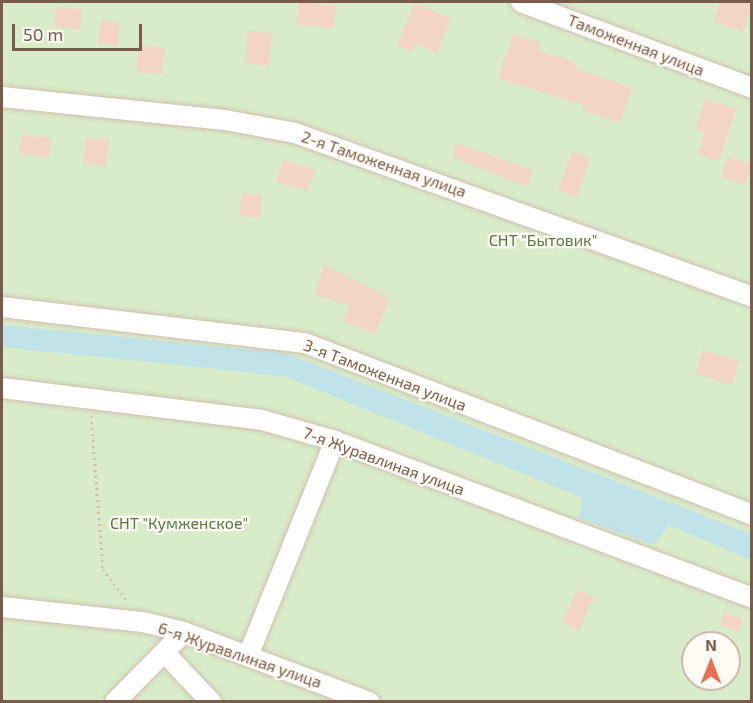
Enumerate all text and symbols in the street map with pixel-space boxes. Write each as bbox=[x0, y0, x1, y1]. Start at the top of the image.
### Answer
street label: Таможенная улица bbox=[565, 10, 707, 80]
scale bar bbox=[15, 12, 146, 50]
text: 50 m bbox=[23, 23, 63, 45]
street label: 2-я Таможенная улица bbox=[299, 127, 469, 201]
park label: СНТ "Бытовик" bbox=[489, 230, 597, 250]
street label: 3-я Таможенная улица bbox=[301, 335, 469, 415]
street label: 7-я Журавлиная улица bbox=[301, 423, 467, 499]
park label: СНТ "Кумженское" bbox=[110, 513, 248, 533]
street label: 6-я Журавлиная улица bbox=[156, 618, 324, 692]
north arrow bbox=[681, 631, 741, 691]
text: N bbox=[705, 635, 717, 654]

